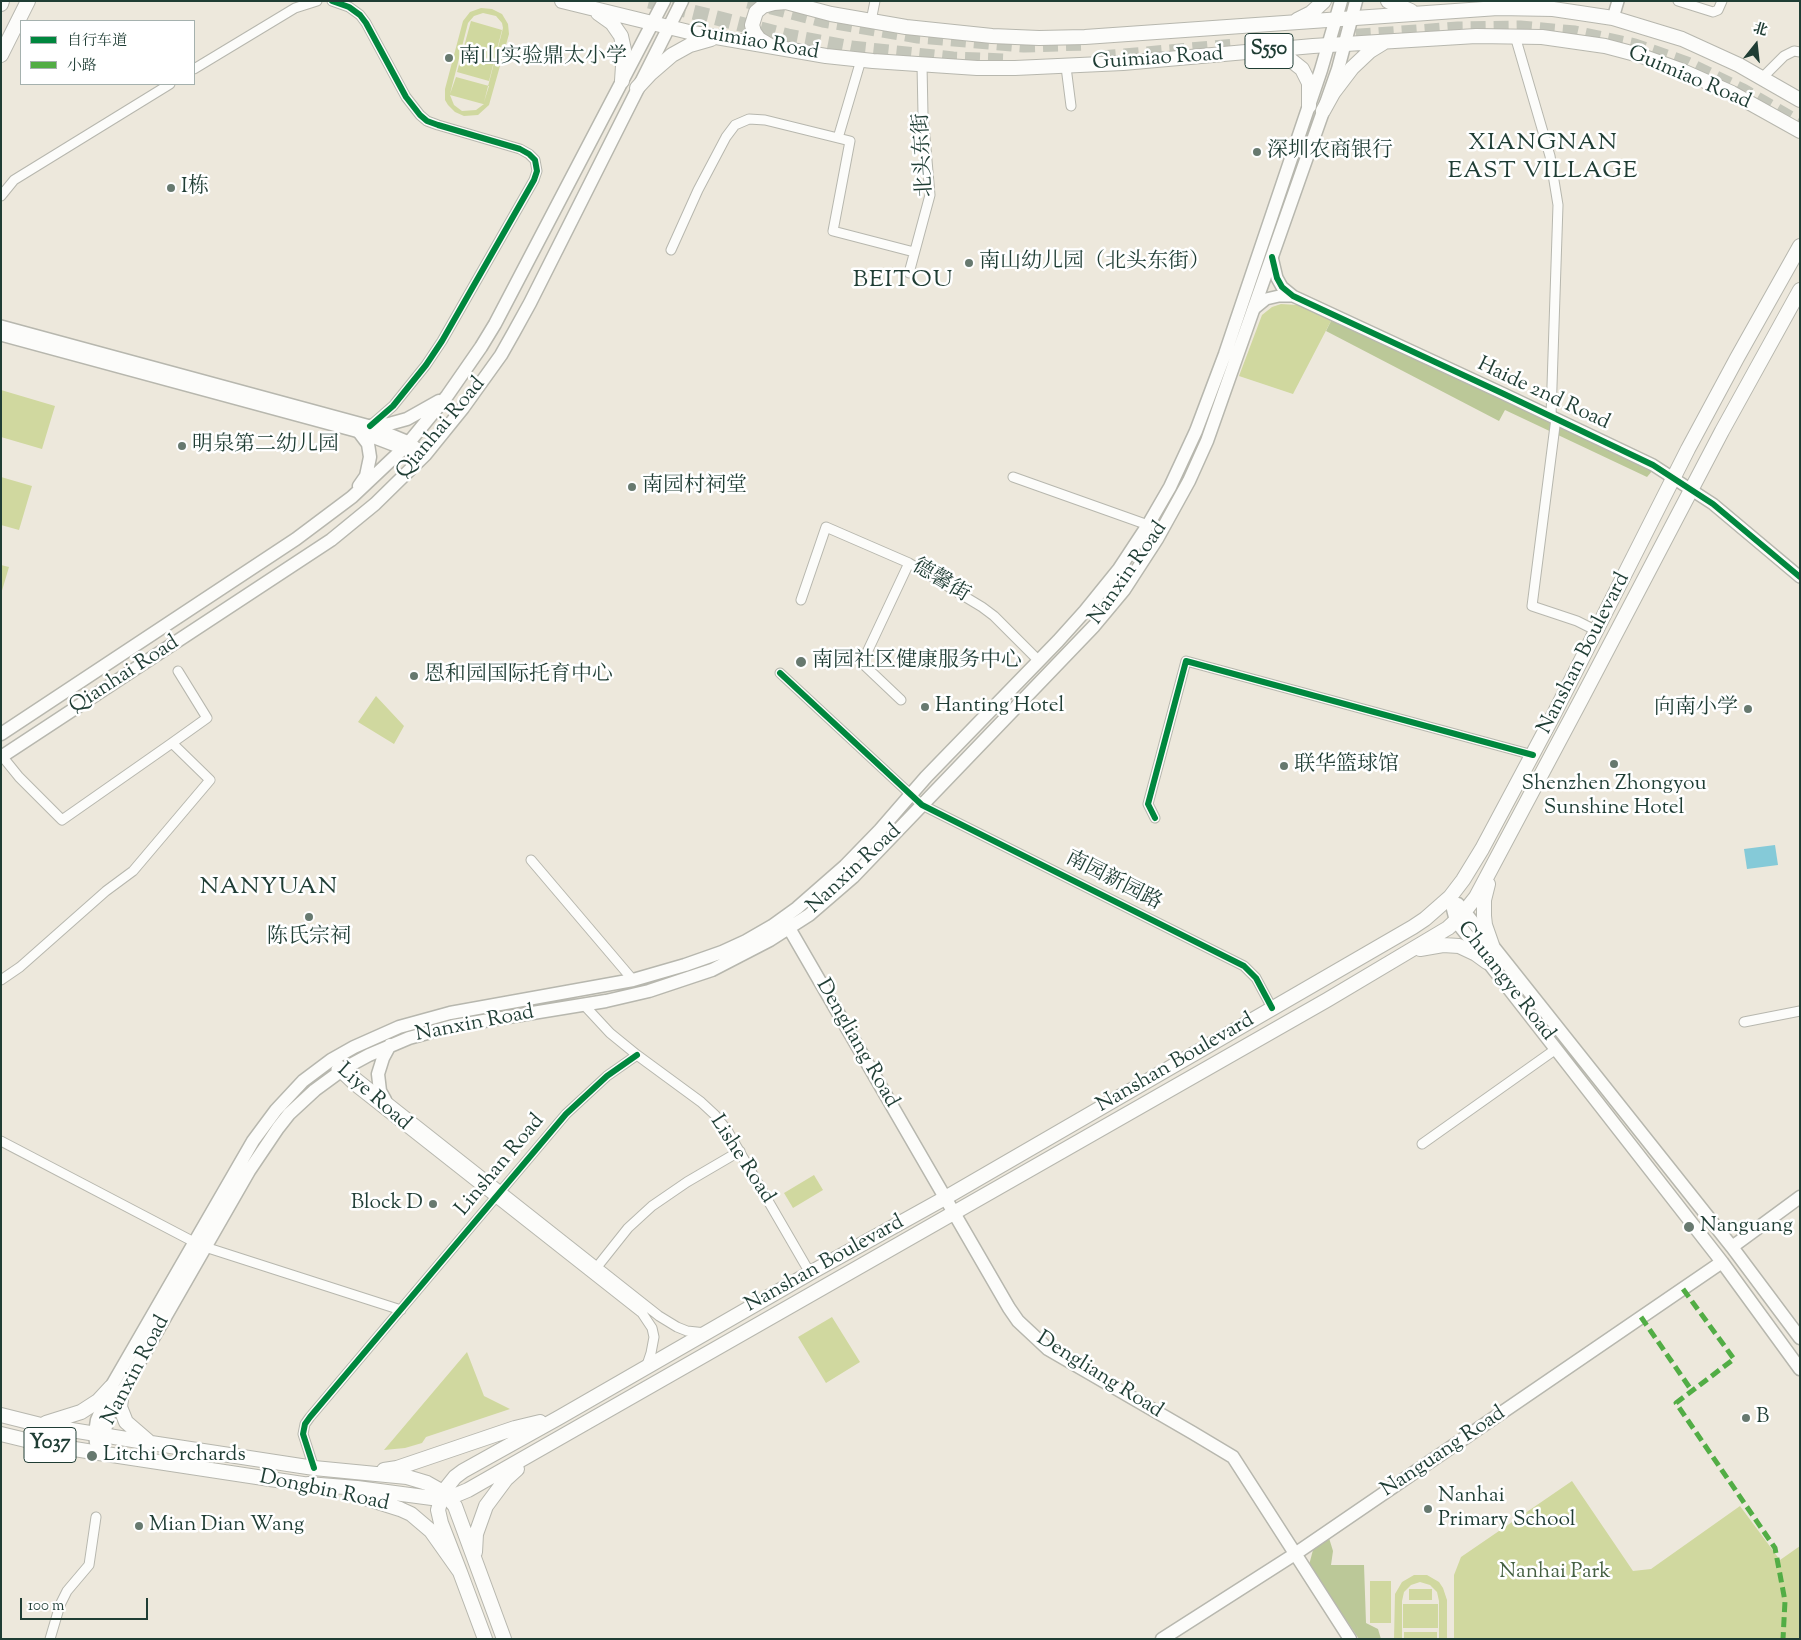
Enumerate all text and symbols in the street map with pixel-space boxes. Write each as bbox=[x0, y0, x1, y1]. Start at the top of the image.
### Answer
street label: Guimiao Road bbox=[687, 19, 821, 67]
text: 北 bbox=[1751, 19, 1770, 42]
legend bbox=[20, 20, 195, 85]
north arrow bbox=[1731, 20, 1781, 70]
text: 自行车道 bbox=[67, 31, 127, 52]
road number: S550 bbox=[1245, 34, 1293, 68]
street label: Guimiao Road bbox=[1624, 42, 1754, 116]
street label: Guimiao Road bbox=[1092, 43, 1224, 77]
place label: 南山实验鼎太小学 bbox=[459, 45, 627, 71]
marker: 南山实验鼎太小学 bbox=[443, 52, 455, 64]
text: 小路 bbox=[67, 56, 97, 77]
street label: 北头东街 bbox=[910, 112, 940, 198]
district label: XIANGNAN EAST VILLAGE bbox=[1446, 131, 1640, 187]
place label: 深圳农商银行 bbox=[1267, 139, 1393, 165]
marker: 深圳农商银行 bbox=[1251, 146, 1263, 158]
place label: I栋 bbox=[181, 175, 209, 201]
marker: I栋 bbox=[165, 182, 177, 194]
place label: 南山幼儿园（北头东街） bbox=[979, 250, 1210, 276]
marker: 南山幼儿园（北头东街） bbox=[963, 257, 975, 269]
district label: BEITOU bbox=[852, 268, 954, 296]
street label: Haide 2nd Road bbox=[1473, 353, 1613, 437]
street label: Qianhai Road bbox=[392, 373, 492, 485]
place label: 明泉第二幼儿园 bbox=[192, 433, 339, 459]
marker: 明泉第二幼儿园 bbox=[176, 440, 188, 452]
place label: 南园村祠堂 bbox=[642, 474, 747, 500]
marker: 南园村祠堂 bbox=[626, 481, 638, 493]
street label: Nanxin Road bbox=[1084, 517, 1174, 631]
street label: 德馨街 bbox=[907, 555, 973, 609]
street label: Nanshan Boulevard bbox=[1533, 569, 1637, 739]
street label: Qianhai Road bbox=[66, 631, 184, 721]
place label: 南园社区健康服务中心 bbox=[812, 649, 1022, 675]
marker: 南园社区健康服务中心 bbox=[794, 655, 808, 669]
place label: 恩和园国际托育中心 bbox=[424, 663, 613, 689]
marker: 恩和园国际托育中心 bbox=[408, 670, 420, 682]
place label: Hanting Hotel bbox=[935, 694, 1064, 720]
place label: 向南小学 bbox=[1654, 696, 1738, 722]
marker: Hanting Hotel bbox=[919, 701, 931, 713]
marker: 向南小学 bbox=[1742, 703, 1754, 715]
place label: 联华篮球馆 bbox=[1294, 753, 1399, 779]
marker: Shenzhen Zhongyou Sunshine Hotel bbox=[1608, 758, 1620, 770]
marker: 联华篮球馆 bbox=[1278, 760, 1290, 772]
place label: Shenzhen Zhongyou Sunshine Hotel bbox=[1521, 772, 1707, 822]
street label: Nanxin Road bbox=[802, 820, 908, 920]
street label: 南园新园路 bbox=[1061, 847, 1165, 917]
district label: NANYUAN bbox=[199, 875, 339, 903]
marker: 陈氏宗祠 bbox=[303, 911, 315, 923]
street label: Chuangye Road bbox=[1450, 917, 1560, 1047]
place label: 陈氏宗祠 bbox=[267, 925, 351, 951]
street label: Dengliang Road bbox=[809, 975, 903, 1113]
street label: Nanxin Road bbox=[414, 1001, 536, 1049]
street label: Nanshan Boulevard bbox=[1093, 1009, 1259, 1119]
street label: Liye Road bbox=[331, 1059, 415, 1137]
street label: Linshan Road bbox=[451, 1110, 551, 1222]
street label: Lishe Road bbox=[703, 1111, 779, 1209]
place label: Block D bbox=[351, 1191, 423, 1217]
marker: Block D bbox=[427, 1198, 439, 1210]
street label: Nanshan Boulevard bbox=[741, 1211, 909, 1319]
place label: Nanguang bbox=[1700, 1214, 1793, 1240]
marker: Nanguang bbox=[1682, 1220, 1696, 1234]
street label: Nanxin Road bbox=[98, 1312, 176, 1430]
street label: Dengliang Road bbox=[1031, 1327, 1167, 1425]
street label: Nanguang Road bbox=[1377, 1402, 1511, 1504]
place label: B bbox=[1756, 1405, 1769, 1431]
marker: B bbox=[1740, 1412, 1752, 1424]
road number: Y037 bbox=[24, 1428, 76, 1462]
place label: Litchi Orchards bbox=[103, 1443, 246, 1469]
marker: Litchi Orchards bbox=[85, 1449, 99, 1463]
street label: Dongbin Road bbox=[257, 1466, 391, 1518]
place label: Nanhai Primary School bbox=[1438, 1484, 1576, 1534]
marker: Nanhai Primary School bbox=[1422, 1503, 1434, 1515]
place label: Mian Dian Wang bbox=[149, 1513, 304, 1539]
marker: Mian Dian Wang bbox=[133, 1520, 145, 1532]
park label: Nanhai Park bbox=[1499, 1560, 1611, 1586]
scale bar bbox=[22, 1588, 150, 1620]
text: 100 m bbox=[28, 1596, 64, 1617]

